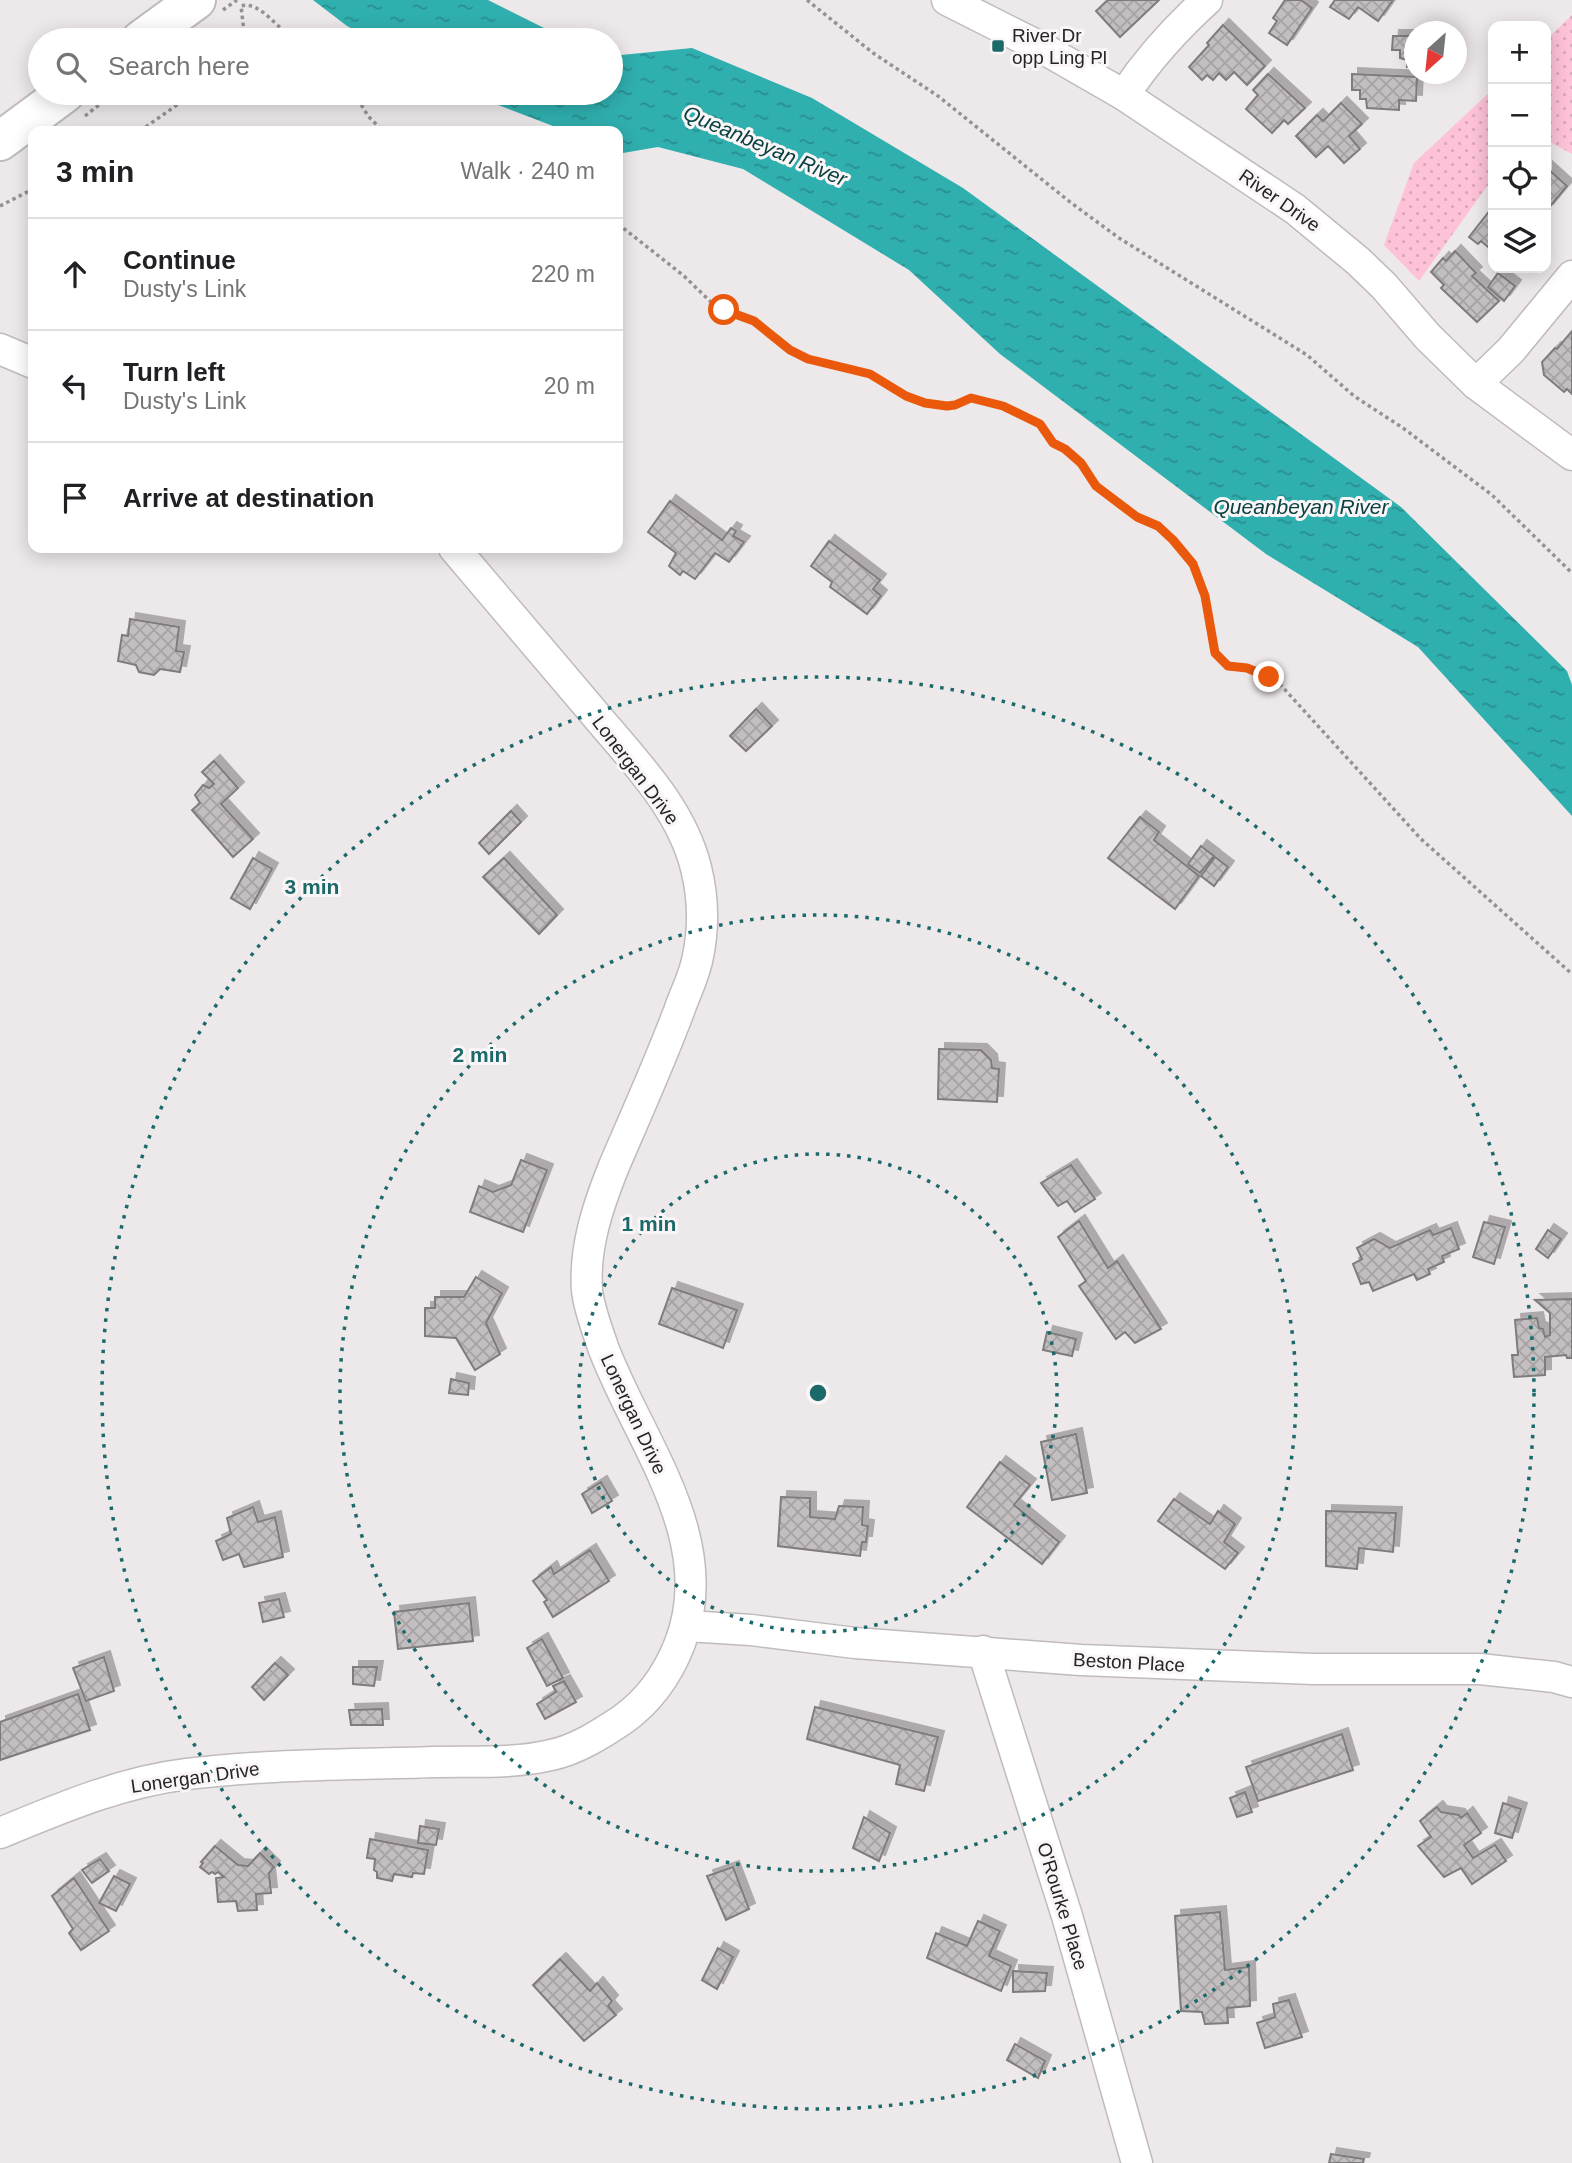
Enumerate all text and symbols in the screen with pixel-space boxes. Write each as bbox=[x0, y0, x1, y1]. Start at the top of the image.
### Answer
north arrow bbox=[1404, 21, 1467, 84]
map controls bbox=[1488, 21, 1551, 273]
button: + bbox=[1488, 21, 1551, 84]
place label: River Dr opp Ling Pl bbox=[1012, 25, 1107, 68]
search box bbox=[28, 28, 623, 105]
marker: River Dr opp Ling Pl bbox=[990, 38, 1006, 54]
icon: search bbox=[52, 48, 90, 86]
text: Search here bbox=[108, 51, 250, 81]
button: − bbox=[1488, 84, 1551, 147]
water label: Queanbeyan River bbox=[680, 101, 851, 191]
button: locate bbox=[1488, 147, 1551, 210]
text: 3 min bbox=[56, 155, 134, 188]
text: Walk · 240 m bbox=[460, 158, 595, 184]
street label: River Drive bbox=[1235, 165, 1324, 236]
button: layers bbox=[1488, 210, 1551, 273]
text: Continue bbox=[123, 245, 236, 275]
icon: ahead bbox=[56, 255, 94, 293]
text: 220 m bbox=[531, 261, 595, 287]
text: Dusty's Link bbox=[123, 276, 246, 302]
route start bbox=[708, 294, 739, 325]
text: Turn left bbox=[123, 357, 225, 387]
icon: left bbox=[56, 367, 94, 405]
text: 20 m bbox=[544, 373, 595, 399]
text: Dusty's Link bbox=[123, 388, 246, 414]
icon: arrive bbox=[56, 479, 94, 517]
text: Arrive at destination bbox=[123, 483, 374, 513]
water label: Queanbeyan River bbox=[1213, 495, 1390, 518]
route end bbox=[1253, 661, 1284, 692]
street label: Lonergan Drive bbox=[588, 712, 683, 829]
text: 3 min bbox=[285, 875, 339, 898]
text: 2 min bbox=[453, 1043, 507, 1066]
text: 1 min bbox=[622, 1212, 676, 1235]
street label: Lonergan Drive bbox=[597, 1351, 671, 1478]
centre of rings bbox=[806, 1381, 830, 1405]
street label: Beston Place bbox=[1073, 1649, 1185, 1676]
street label: Lonergan Drive bbox=[129, 1758, 261, 1797]
street label: O'Rourke Place bbox=[1033, 1840, 1092, 1973]

